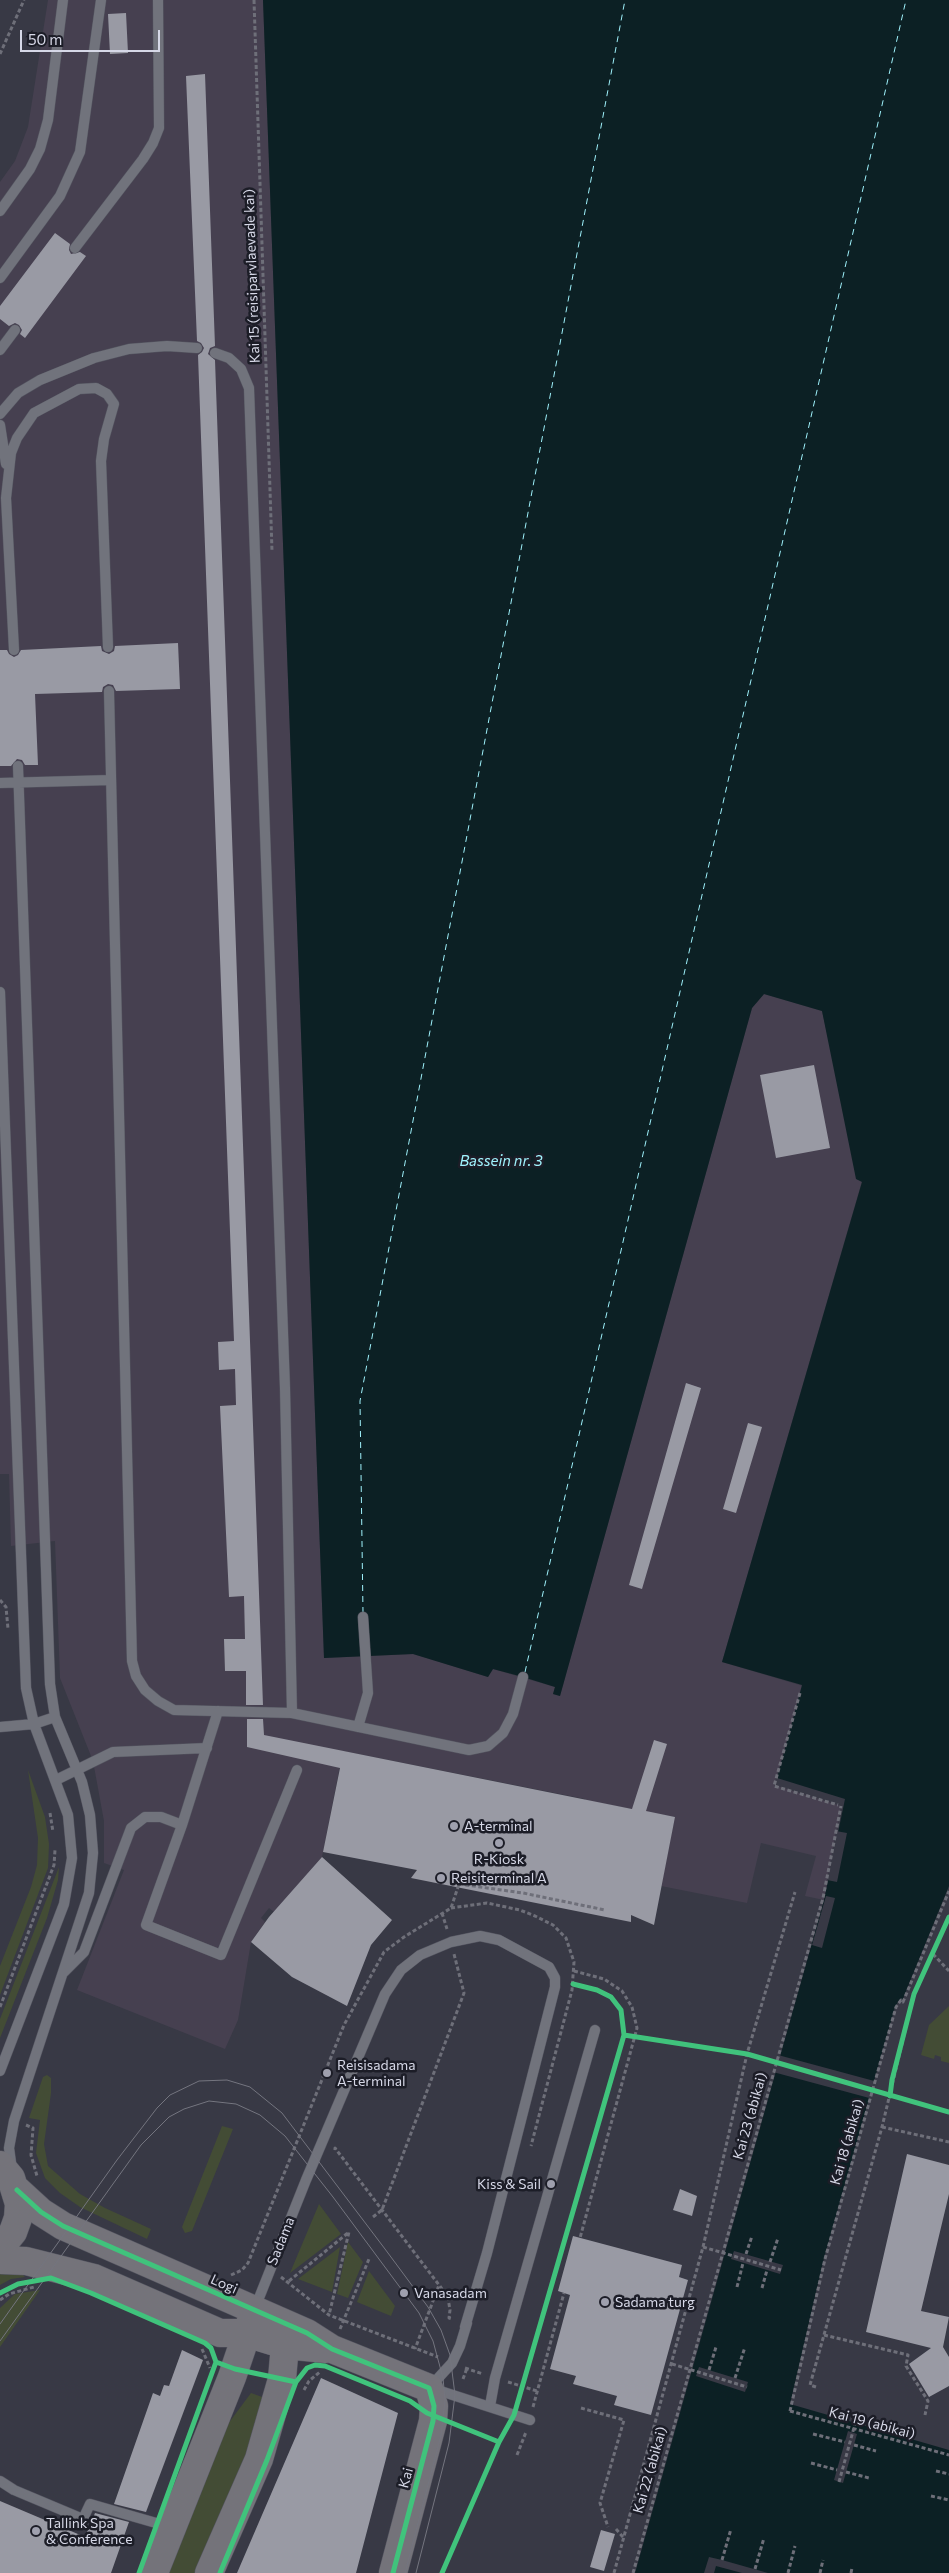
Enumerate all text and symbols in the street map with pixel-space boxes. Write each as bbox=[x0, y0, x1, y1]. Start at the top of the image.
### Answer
scale bar bbox=[22, 20, 162, 52]
text: 50 m bbox=[28, 30, 62, 48]
street label: Kai 15 (reisiparvlaevade kai) bbox=[241, 189, 263, 363]
water label: Bassein nr. 3 bbox=[459, 1152, 543, 1170]
place label: A-terminal bbox=[464, 1818, 533, 1834]
marker: A-terminal bbox=[448, 1820, 460, 1832]
marker: R-Kiosk bbox=[493, 1837, 505, 1849]
place label: R-Kiosk bbox=[474, 1851, 524, 1867]
place label: Reisiterminal A bbox=[451, 1870, 547, 1886]
marker: Reisiterminal A bbox=[435, 1872, 447, 1884]
place label: Reisisadama A-terminal bbox=[337, 2057, 416, 2090]
marker: Reisisadama A-terminal bbox=[321, 2067, 333, 2079]
street label: Kai 23 (abikai) bbox=[730, 2071, 770, 2161]
street label: Kai 18 (abikai) bbox=[827, 2097, 867, 2187]
place label: Kiss & Sail bbox=[477, 2176, 541, 2192]
marker: Kiss & Sail bbox=[545, 2178, 557, 2190]
street label: Sadama bbox=[264, 2214, 298, 2268]
street label: Logi bbox=[208, 2271, 240, 2297]
place label: Vanasadam bbox=[414, 2285, 487, 2301]
marker: Vanasadam bbox=[398, 2287, 410, 2299]
place label: Sadama turg bbox=[615, 2294, 695, 2310]
marker: Sadama turg bbox=[599, 2296, 611, 2308]
street label: Kai 19 (abikai) bbox=[827, 2403, 917, 2443]
street label: Kai 22 (abikai) bbox=[630, 2425, 670, 2515]
street label: Kai bbox=[395, 2466, 417, 2490]
place label: Tallink Spa & Conference bbox=[46, 2515, 133, 2548]
marker: Tallink Spa & Conference bbox=[30, 2525, 42, 2537]

